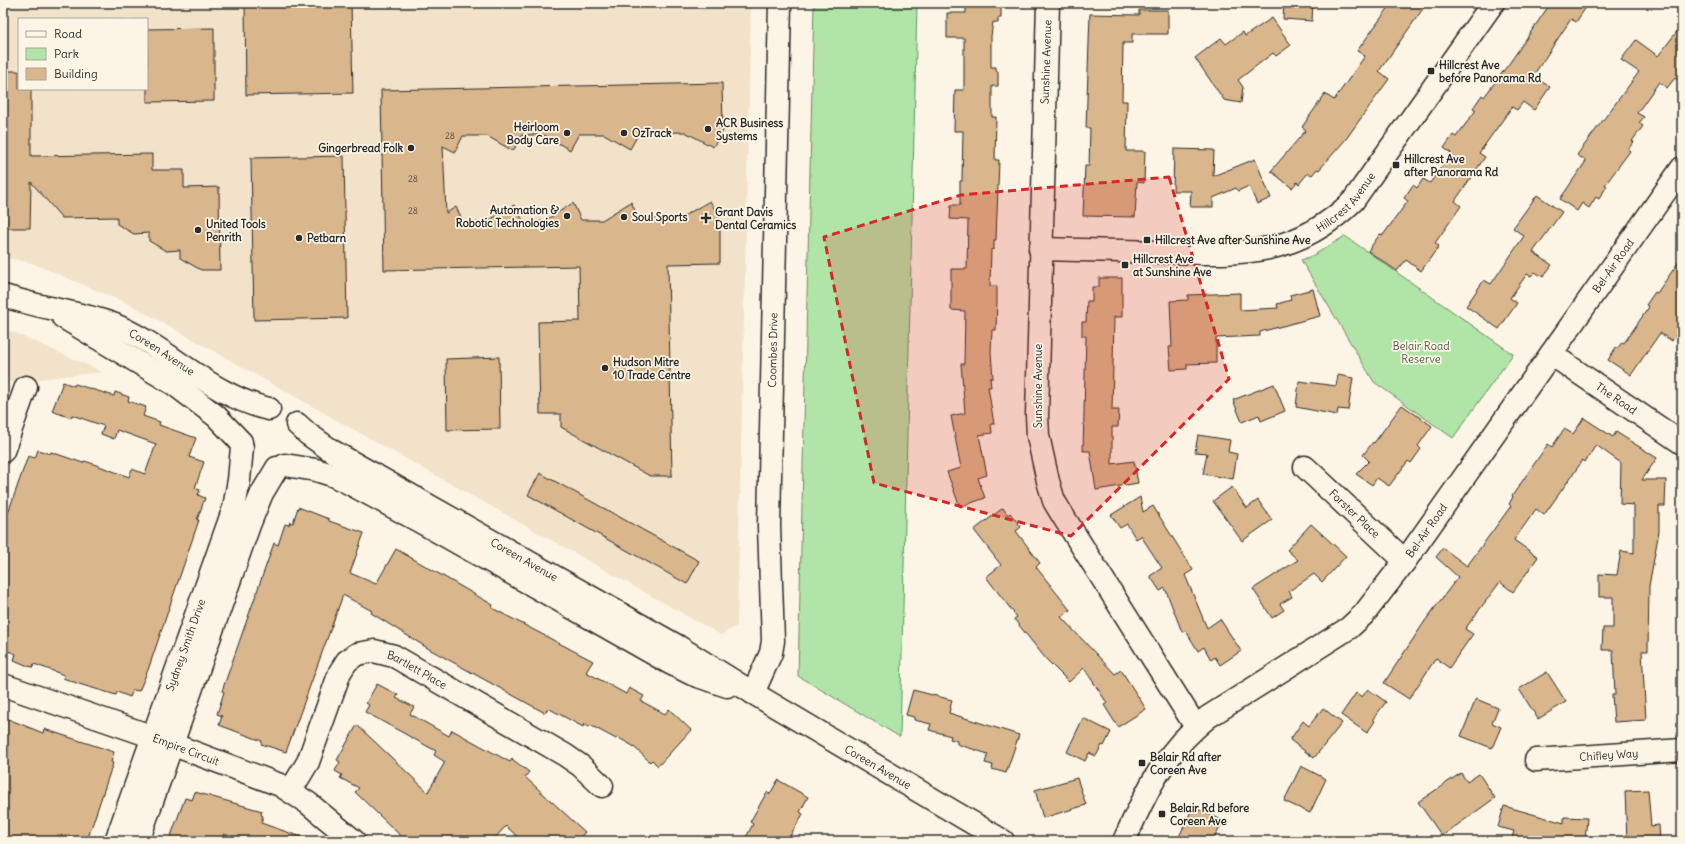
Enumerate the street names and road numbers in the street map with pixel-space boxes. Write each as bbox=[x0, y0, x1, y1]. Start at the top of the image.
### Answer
street label: Sunshine Avenue bbox=[1038, 19, 1054, 104]
street label: Hillcrest Avenue bbox=[1313, 169, 1378, 235]
street label: Bel-Air Road bbox=[1589, 236, 1637, 295]
street label: Coombes Drive bbox=[765, 312, 780, 388]
street label: Coreen Avenue bbox=[127, 326, 197, 379]
street label: Sunshine Avenue bbox=[1031, 344, 1045, 428]
street label: The Road bbox=[1593, 380, 1640, 418]
street label: Forster Place bbox=[1326, 486, 1383, 541]
street label: Bel-Air Road bbox=[1403, 500, 1451, 560]
street label: Coreen Avenue bbox=[488, 535, 560, 584]
street label: Sydney Smith Drive bbox=[163, 597, 208, 693]
street label: Bartlett Place bbox=[386, 648, 450, 692]
street label: Empire Circuit bbox=[151, 731, 221, 769]
street label: Coreen Avenue bbox=[842, 742, 914, 792]
street label: Chifley Way bbox=[1579, 746, 1639, 764]

